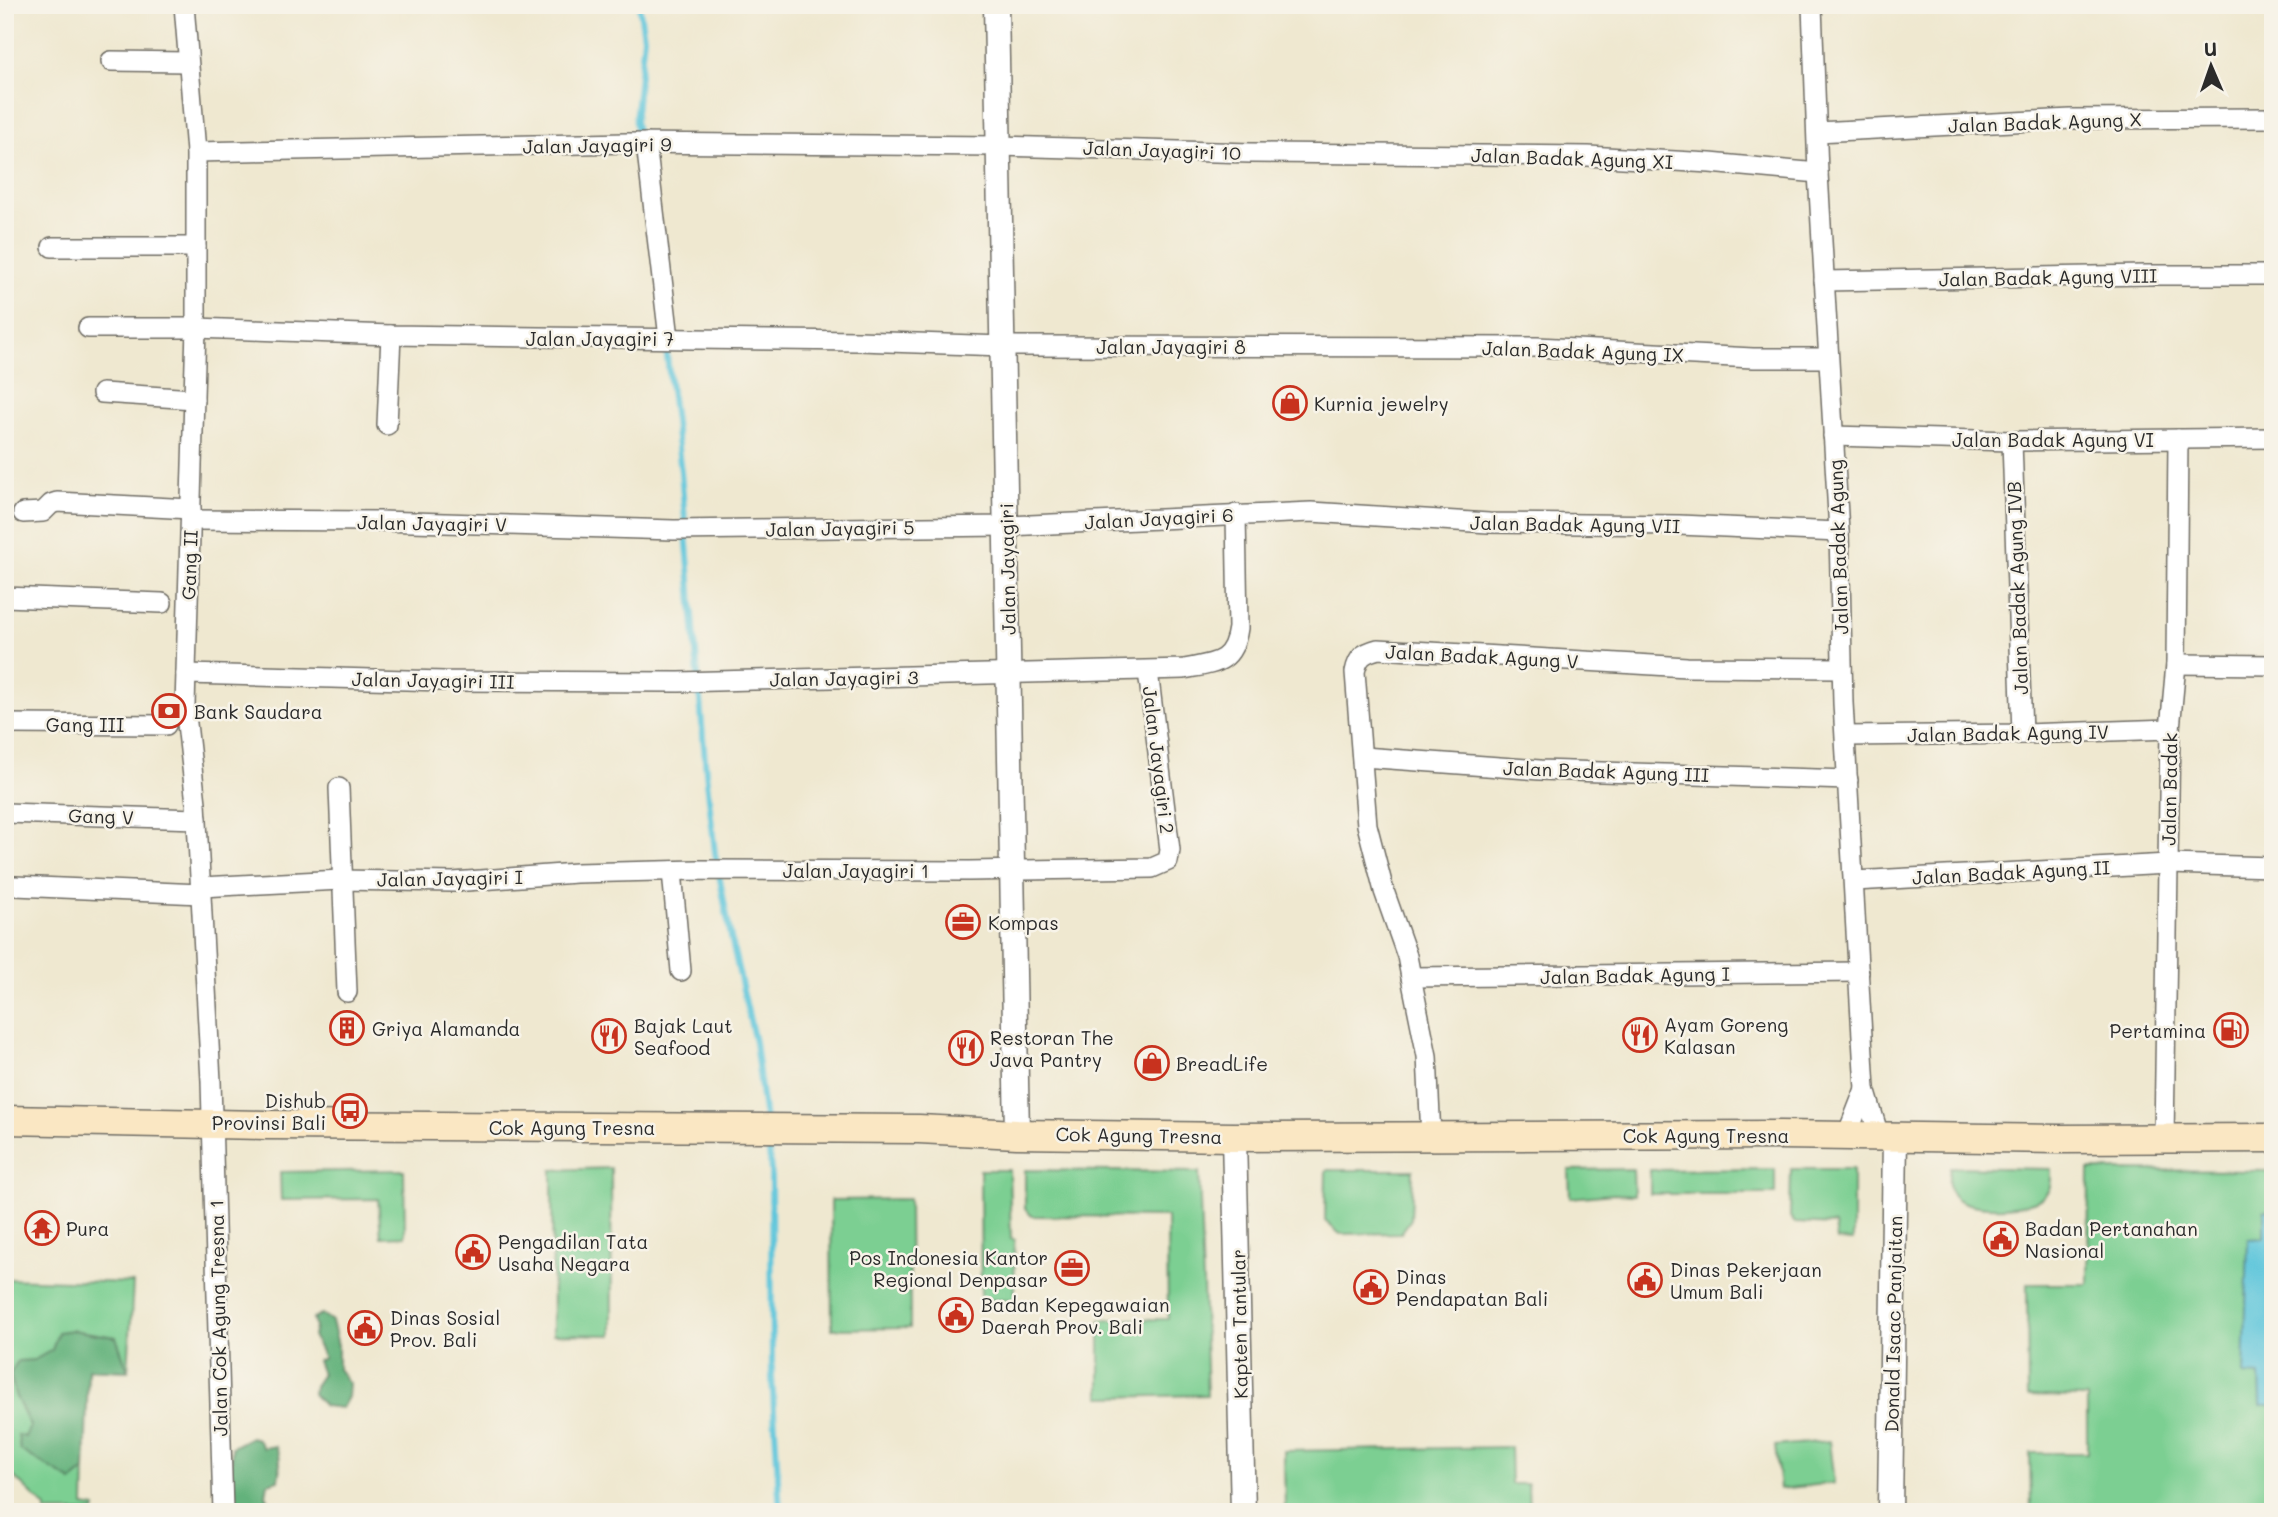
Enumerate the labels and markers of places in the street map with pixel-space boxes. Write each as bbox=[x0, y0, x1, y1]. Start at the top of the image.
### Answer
shop icon: Kurnia jewelry bbox=[1271, 384, 1309, 422]
place label: Kurnia jewelry bbox=[1314, 391, 1449, 416]
bank icon: Bank Saudara bbox=[150, 692, 188, 730]
place label: Bank Saudara bbox=[194, 699, 323, 724]
office icon: Kompas bbox=[944, 903, 982, 941]
place label: Kompas bbox=[988, 910, 1059, 935]
building icon: Griya Alamanda bbox=[328, 1009, 366, 1047]
fuel station icon: Pertamina bbox=[2212, 1011, 2250, 1049]
place label: Ayam Goreng Kalasan bbox=[1664, 1012, 1788, 1059]
place label: Bajak Laut Seafood bbox=[634, 1013, 733, 1060]
place label: Griya Alamanda bbox=[372, 1016, 520, 1041]
restaurant icon: Ayam Goreng Kalasan bbox=[1621, 1016, 1659, 1054]
restaurant icon: Bajak Laut Seafood bbox=[590, 1017, 628, 1055]
place label: Pertamina bbox=[2110, 1018, 2206, 1043]
place label: Restoran The Java Pantry bbox=[990, 1025, 1114, 1072]
restaurant icon: Restoran The Java Pantry bbox=[947, 1029, 985, 1067]
shop icon: BreadLife bbox=[1133, 1044, 1171, 1082]
place label: BreadLife bbox=[1176, 1051, 1268, 1076]
place label: Dishub Provinsi Bali bbox=[212, 1088, 326, 1135]
bus stop icon: Dishub Provinsi Bali bbox=[331, 1092, 369, 1130]
temple icon: Pura bbox=[23, 1209, 61, 1247]
place label: Pura bbox=[66, 1216, 109, 1241]
place label: Badan Pertanahan Nasional bbox=[2025, 1216, 2198, 1263]
public building icon: Badan Pertanahan Nasional bbox=[1982, 1220, 2020, 1258]
place label: Pengadilan Tata Usaha Negara bbox=[498, 1229, 648, 1276]
public building icon: Pengadilan Tata Usaha Negara bbox=[454, 1233, 492, 1271]
place label: Pos Indonesia Kantor Regional Denpasar bbox=[849, 1245, 1048, 1292]
office icon: Pos Indonesia Kantor Regional Denpasar bbox=[1053, 1249, 1091, 1287]
place label: Dinas Pekerjaan Umum Bali bbox=[1670, 1257, 1822, 1304]
public building icon: Dinas Pekerjaan Umum Bali bbox=[1626, 1261, 1664, 1299]
place label: Dinas Pendapatan Bali bbox=[1396, 1264, 1548, 1311]
public building icon: Dinas Pendapatan Bali bbox=[1352, 1268, 1390, 1306]
place label: Badan Kepegawaian Daerah Prov. Bali bbox=[981, 1292, 1170, 1339]
public building icon: Badan Kepegawaian Daerah Prov. Bali bbox=[937, 1296, 975, 1334]
place label: Dinas Sosial Prov. Bali bbox=[390, 1305, 500, 1352]
public building icon: Dinas Sosial Prov. Bali bbox=[346, 1309, 384, 1347]

